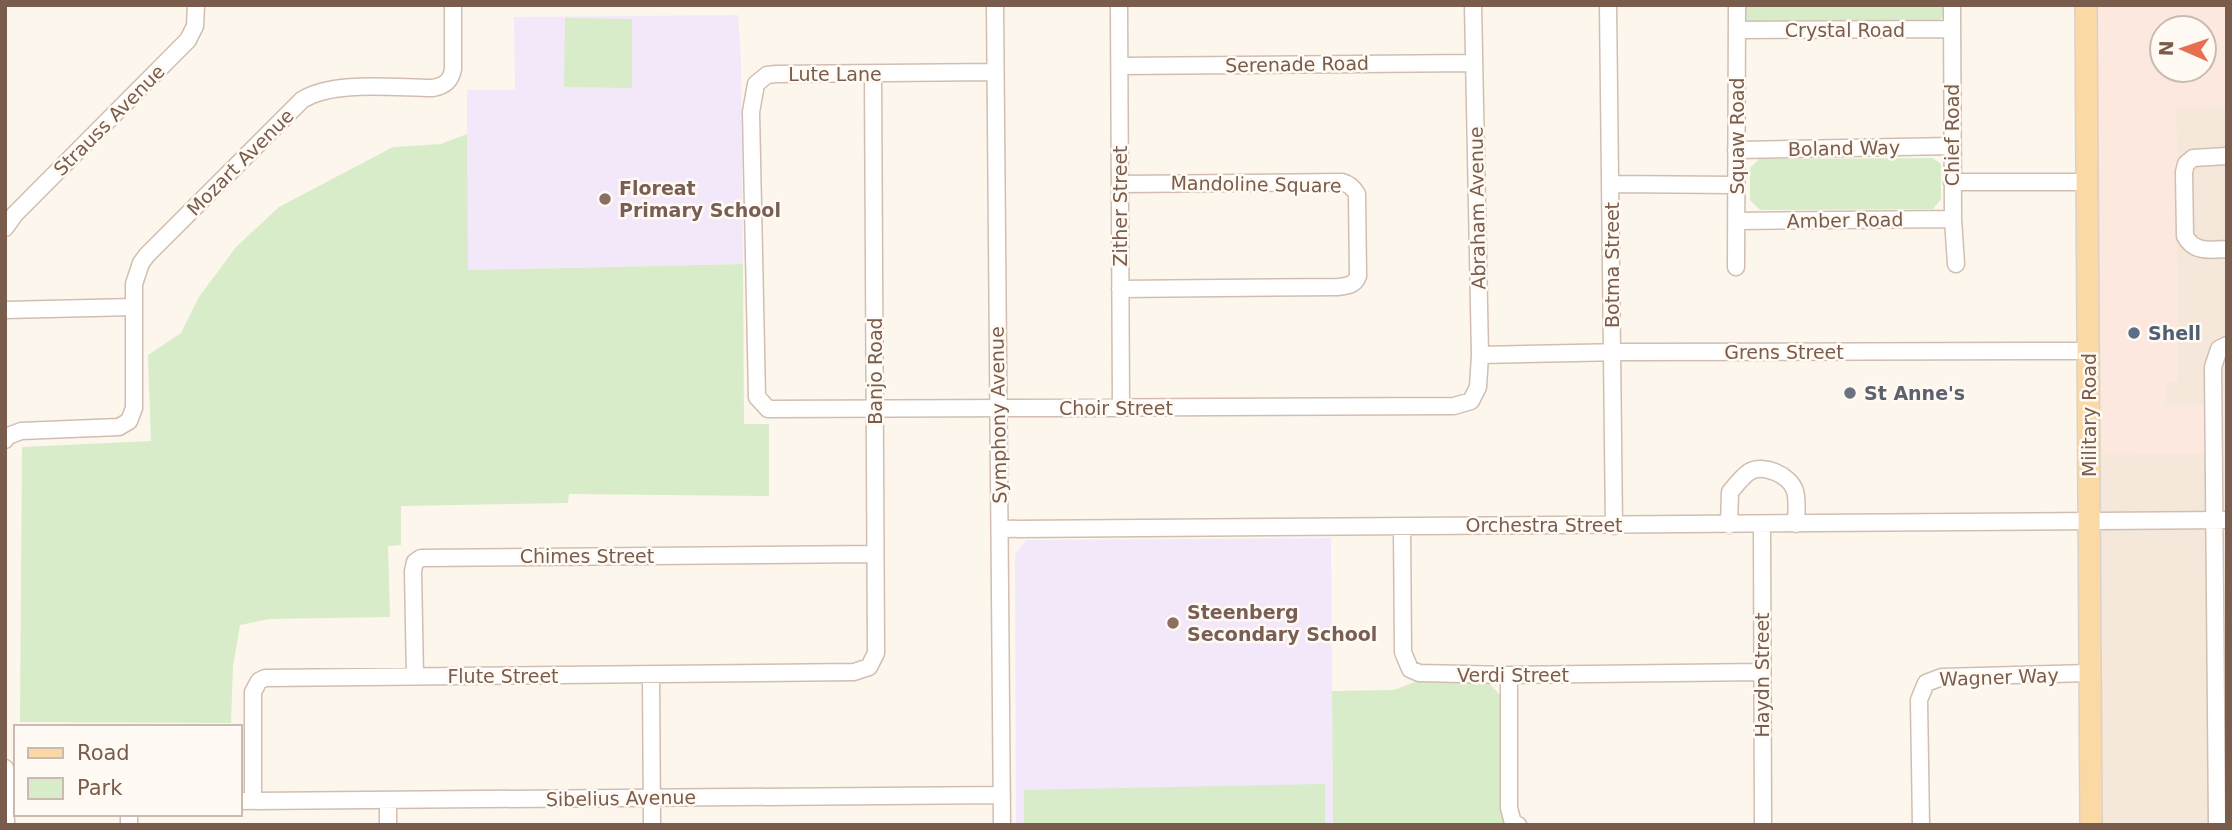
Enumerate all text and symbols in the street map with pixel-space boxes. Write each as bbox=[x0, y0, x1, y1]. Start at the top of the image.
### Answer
north arrow bbox=[2148, 14, 2218, 84]
street label: Crystal Road bbox=[1785, 19, 1905, 41]
text: N bbox=[2155, 40, 2177, 57]
street label: Serenade Road bbox=[1225, 52, 1369, 76]
street label: Strauss Avenue bbox=[49, 60, 169, 180]
street label: Lute Lane bbox=[788, 63, 882, 85]
street label: Squaw Road bbox=[1726, 77, 1748, 195]
street label: Chief Road bbox=[1941, 84, 1963, 186]
street label: Mozart Avenue bbox=[182, 104, 298, 220]
street label: Abraham Avenue bbox=[1465, 126, 1489, 290]
street label: Boland Way bbox=[1788, 136, 1900, 160]
street label: Zither Street bbox=[1109, 145, 1131, 267]
street label: Mandoline Square bbox=[1170, 172, 1342, 196]
place label: Floreat Primary School bbox=[619, 177, 781, 221]
marker: Floreat Primary School bbox=[597, 191, 613, 207]
street label: Botma Street bbox=[1601, 202, 1623, 328]
street label: Amber Road bbox=[1786, 208, 1904, 232]
street label: Banjo Road bbox=[864, 317, 886, 425]
place label: Shell bbox=[2148, 322, 2201, 344]
marker: Shell bbox=[2126, 325, 2142, 341]
street label: Symphony Avenue bbox=[985, 326, 1011, 504]
street label: Grens Street bbox=[1724, 341, 1844, 363]
street label: Military Road bbox=[2078, 353, 2100, 477]
place label: St Anne's bbox=[1864, 382, 1965, 404]
marker: St Anne's bbox=[1842, 385, 1858, 401]
street label: Choir Street bbox=[1059, 397, 1173, 419]
street label: Orchestra Street bbox=[1465, 514, 1623, 536]
street label: Chimes Street bbox=[520, 545, 654, 567]
place label: Steenberg Secondary School bbox=[1187, 601, 1377, 645]
street label: Haydn Street bbox=[1751, 612, 1773, 738]
marker: Steenberg Secondary School bbox=[1165, 615, 1181, 631]
street label: Verdi Street bbox=[1457, 664, 1569, 686]
street label: Wagner Way bbox=[1939, 664, 2059, 690]
street label: Flute Street bbox=[447, 665, 559, 687]
legend bbox=[14, 725, 242, 816]
text: Road bbox=[77, 741, 130, 765]
text: Park bbox=[77, 776, 123, 800]
street label: Sibelius Avenue bbox=[546, 786, 696, 810]

